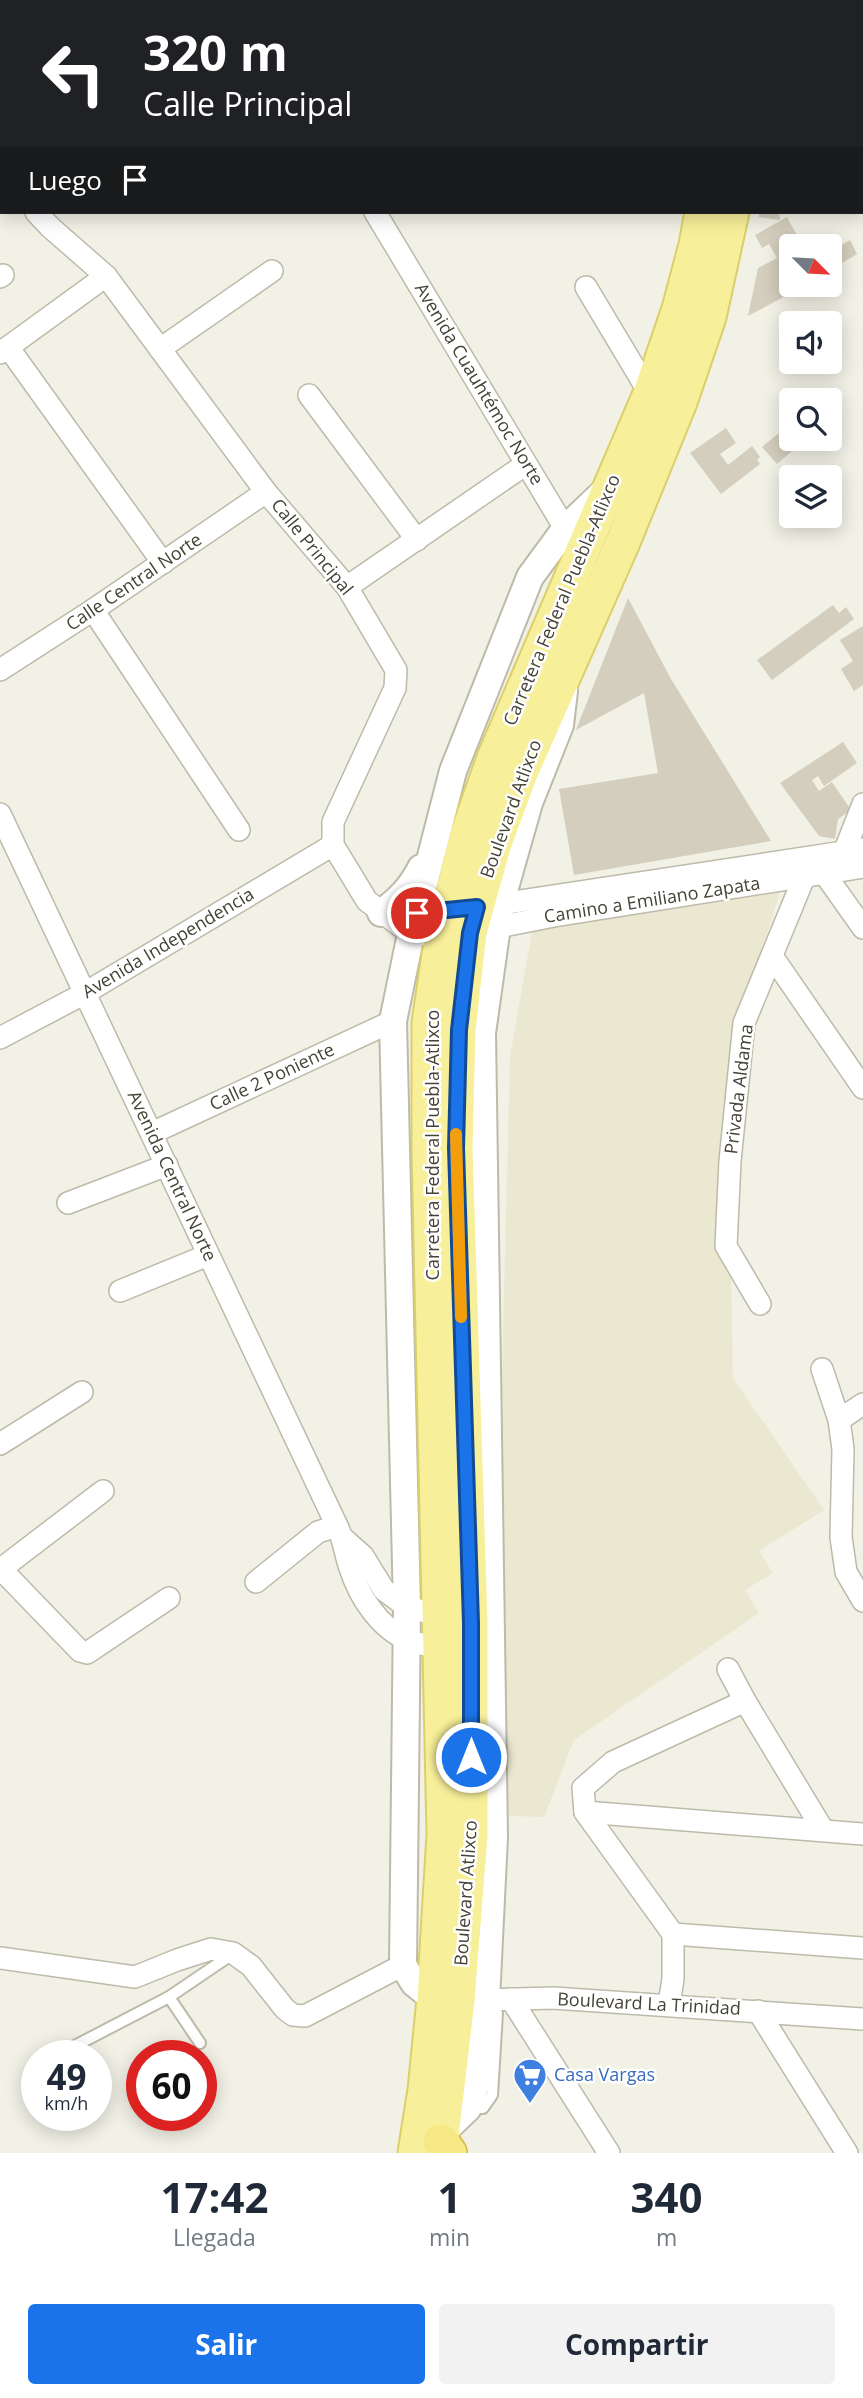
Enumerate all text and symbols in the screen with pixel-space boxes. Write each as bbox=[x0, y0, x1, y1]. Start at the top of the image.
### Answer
text: 320 m bbox=[143, 19, 288, 85]
icon: left bbox=[28, 28, 119, 119]
text: Calle Principal bbox=[143, 82, 352, 125]
icon: arrive bbox=[116, 161, 154, 199]
text: Luego bbox=[28, 162, 102, 198]
north arrow bbox=[779, 234, 842, 298]
map controls bbox=[779, 234, 842, 528]
street label: Avenida Cuauhtémoc Norte bbox=[410, 278, 550, 489]
button: sound bbox=[779, 311, 842, 374]
button: search bbox=[779, 388, 842, 451]
button: layers bbox=[779, 465, 842, 528]
street label: Carretera Federal Puebla-Atlixco bbox=[497, 470, 625, 729]
street label: Calle Principal bbox=[266, 493, 359, 600]
street label: Calle Central Norte bbox=[61, 527, 206, 636]
street label: Boulevard Atlixco bbox=[474, 736, 546, 881]
street label: Camino a Emiliano Zapata bbox=[542, 870, 762, 928]
street label: Avenida Independencia bbox=[77, 881, 258, 1003]
pin bbox=[387, 883, 447, 943]
icon: arrive bbox=[398, 894, 436, 932]
street label: Carretera Federal Puebla-Atlixco bbox=[420, 1010, 444, 1280]
street label: Privada Aldama bbox=[718, 1022, 758, 1155]
street label: Calle 2 Poniente bbox=[205, 1037, 338, 1116]
street label: Avenida Central Norte bbox=[123, 1086, 223, 1265]
position arrow bbox=[434, 1720, 508, 1794]
street label: Boulevard Atlixco bbox=[448, 1819, 482, 1967]
street label: Boulevard La Trinidad bbox=[557, 1986, 741, 2020]
speed limit sign: 60 bbox=[126, 2040, 217, 2131]
text: 49 bbox=[46, 2053, 87, 2100]
supermarket icon: Casa Vargas bbox=[511, 2056, 549, 2105]
place label: Casa Vargas bbox=[554, 2062, 655, 2086]
text: km/h bbox=[45, 2091, 88, 2115]
text: 17:42 bbox=[160, 2168, 268, 2225]
text: 1 bbox=[437, 2168, 462, 2225]
text: 340 bbox=[631, 2168, 703, 2225]
text: Llegada bbox=[173, 2221, 256, 2253]
text: min bbox=[429, 2221, 470, 2253]
text: m bbox=[656, 2221, 677, 2253]
button: Salir bbox=[28, 2304, 425, 2384]
button: Compartir bbox=[439, 2304, 835, 2384]

